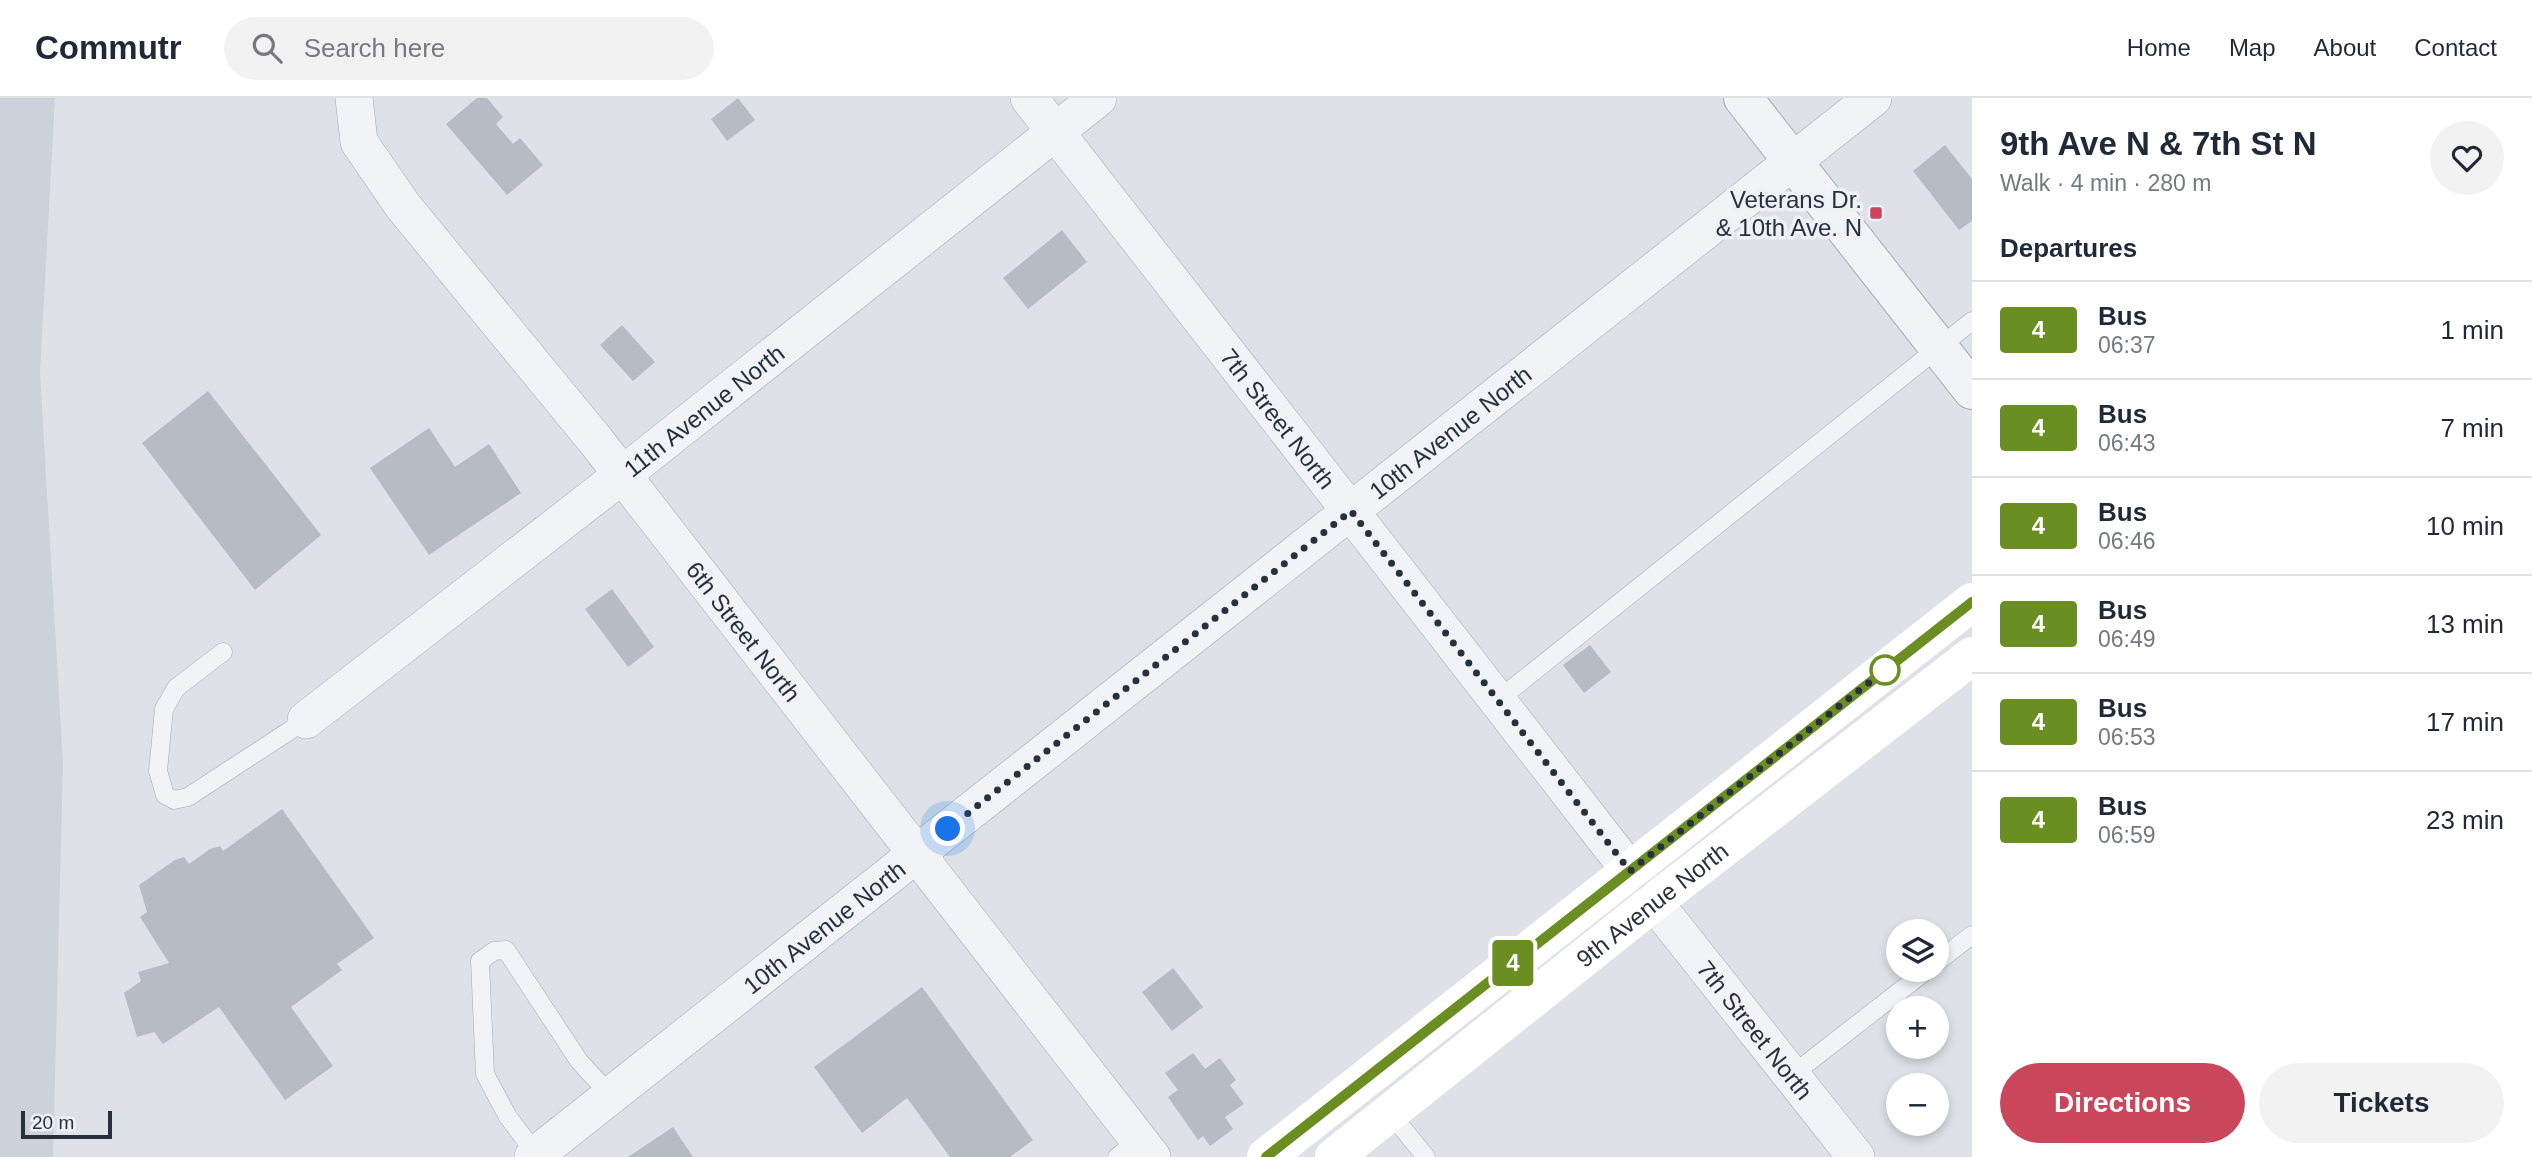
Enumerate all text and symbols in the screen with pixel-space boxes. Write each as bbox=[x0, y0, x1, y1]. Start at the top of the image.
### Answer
search box bbox=[224, 17, 714, 80]
text: Commutr bbox=[35, 29, 182, 66]
icon: search bbox=[248, 29, 286, 67]
text: Search here bbox=[304, 33, 445, 63]
text: Home bbox=[2127, 34, 2191, 61]
text: Map bbox=[2229, 34, 2276, 61]
text: About bbox=[2314, 34, 2376, 61]
text: Contact bbox=[2414, 34, 2497, 61]
button: heart bbox=[2430, 121, 2504, 195]
text: 9th Ave N & 7th St N bbox=[2000, 125, 2317, 162]
text: Walk · 4 min · 280 m bbox=[2000, 170, 2211, 196]
place label: Veterans Dr. & 10th Ave. N bbox=[1716, 186, 1862, 241]
marker: Veterans Dr. & 10th Ave. N bbox=[1868, 205, 1884, 221]
text: Departures bbox=[2000, 233, 2137, 263]
text: Bus bbox=[2098, 301, 2147, 331]
text: 1 min bbox=[2440, 315, 2504, 345]
text: 4 bbox=[2032, 316, 2045, 343]
text: 06:37 bbox=[2098, 332, 2156, 358]
street label: 11th Avenue North bbox=[618, 339, 789, 482]
street label: 7th Street North bbox=[1216, 343, 1341, 494]
street label: 10th Avenue North bbox=[1364, 360, 1536, 504]
text: Bus bbox=[2098, 399, 2147, 429]
text: 7 min bbox=[2440, 413, 2504, 443]
text: 4 bbox=[2032, 414, 2045, 441]
text: 06:43 bbox=[2098, 430, 2156, 456]
text: Bus bbox=[2098, 497, 2147, 527]
text: 10 min bbox=[2426, 511, 2504, 541]
text: 4 bbox=[2032, 512, 2045, 539]
text: 06:46 bbox=[2098, 528, 2156, 554]
street label: 6th Street North bbox=[681, 556, 806, 707]
text: Bus bbox=[2098, 595, 2147, 625]
text: 13 min bbox=[2426, 609, 2504, 639]
text: 4 bbox=[2032, 610, 2045, 637]
text: 06:49 bbox=[2098, 626, 2156, 652]
unlabelled marker bbox=[1870, 655, 1900, 685]
text: Bus bbox=[2098, 693, 2147, 723]
text: 17 min bbox=[2426, 707, 2504, 737]
text: 4 bbox=[2032, 708, 2045, 735]
text: 06:53 bbox=[2098, 724, 2156, 750]
text: Bus bbox=[2098, 791, 2147, 821]
text: 23 min bbox=[2426, 805, 2504, 835]
text: 4 bbox=[2032, 806, 2045, 833]
your location bbox=[930, 811, 965, 846]
text: 06:59 bbox=[2098, 822, 2156, 848]
street label: 9th Avenue North bbox=[1571, 837, 1733, 972]
street label: 10th Avenue North bbox=[738, 855, 910, 999]
map controls bbox=[1886, 919, 1949, 1136]
button: layers bbox=[1886, 919, 1949, 982]
line badge: 4 bbox=[1490, 940, 1536, 986]
text: 4 bbox=[1506, 949, 1520, 976]
street label: 7th Street North bbox=[1692, 955, 1818, 1105]
button: + bbox=[1886, 996, 1949, 1059]
button: Directions bbox=[2000, 1063, 2245, 1143]
button: Tickets bbox=[2259, 1063, 2504, 1143]
button: − bbox=[1886, 1073, 1949, 1136]
scale bar bbox=[21, 1108, 112, 1140]
text: 20 m bbox=[32, 1112, 74, 1133]

